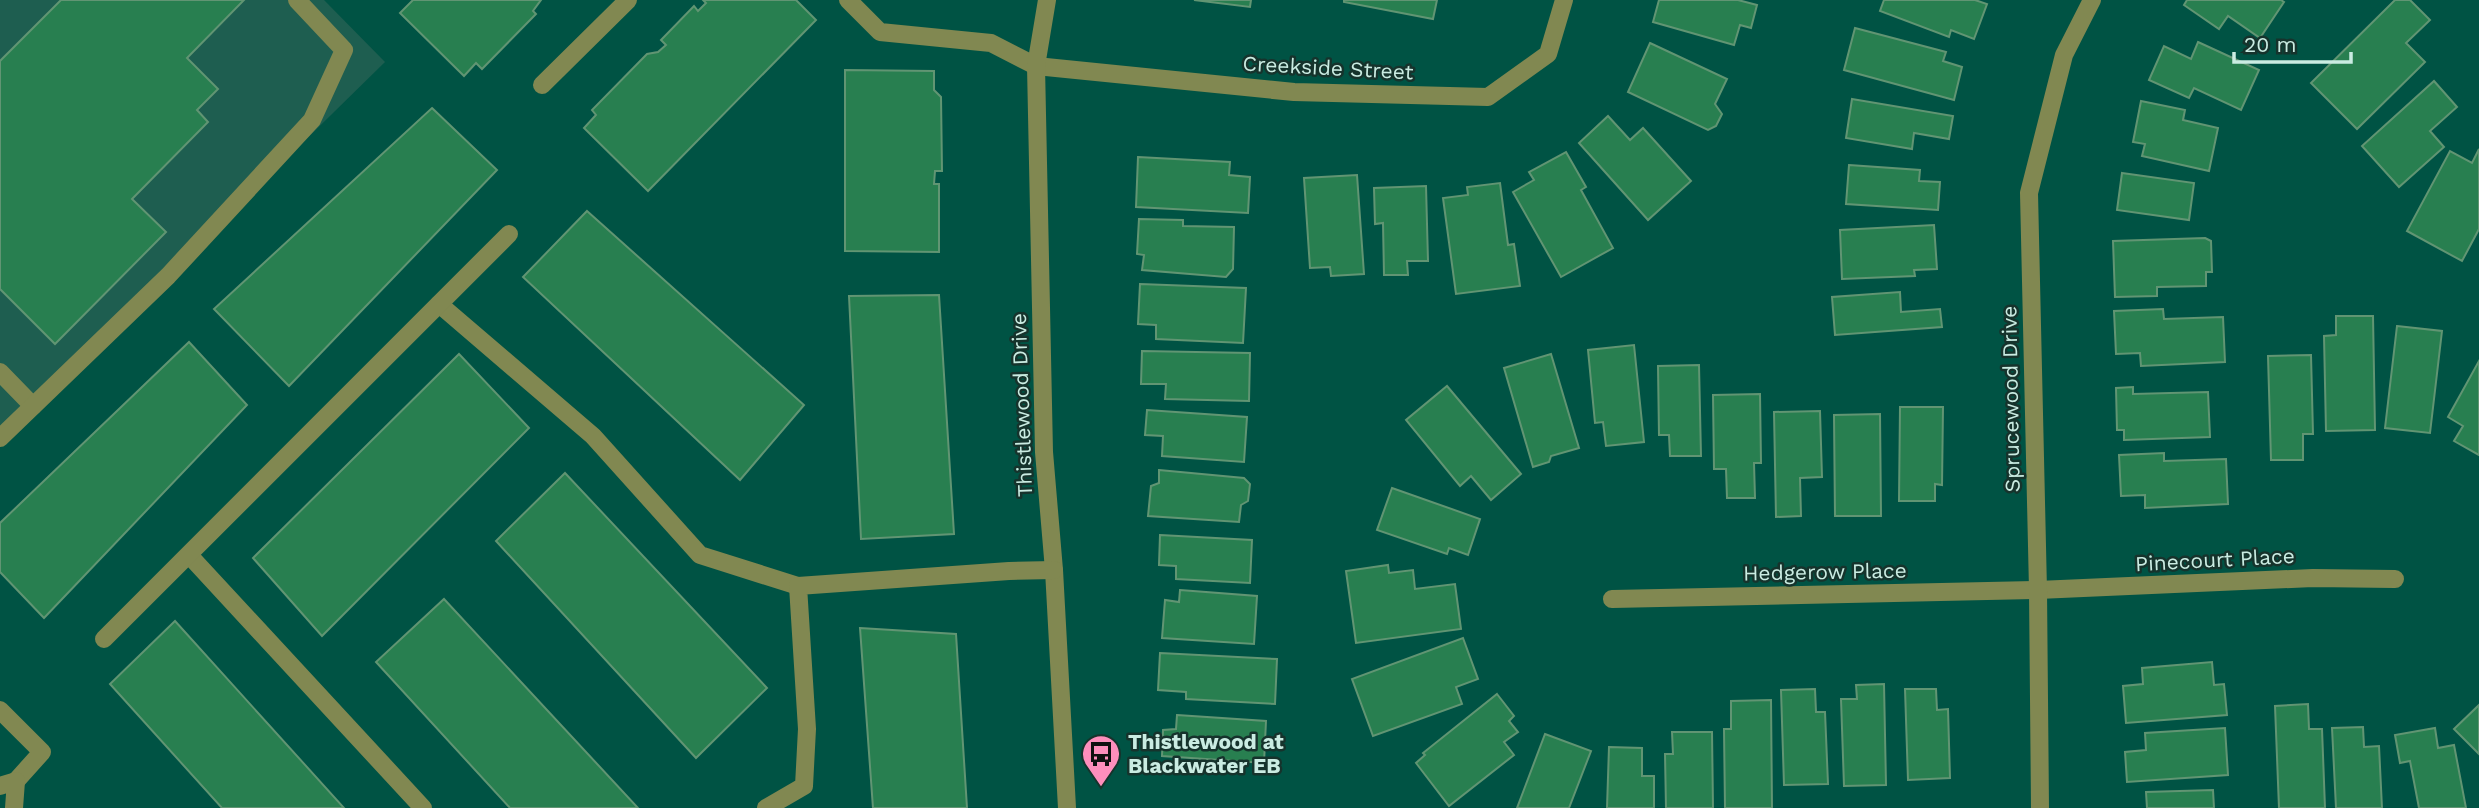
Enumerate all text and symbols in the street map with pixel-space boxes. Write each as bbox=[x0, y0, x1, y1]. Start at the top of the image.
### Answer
scale bar bbox=[2234, 21, 2351, 65]
text: 20 m bbox=[2244, 32, 2296, 57]
street label: Creekside Street bbox=[1242, 51, 1414, 84]
street label: Sprucewood Drive bbox=[1996, 305, 2025, 493]
street label: Thistlewood Drive bbox=[1006, 313, 1037, 497]
street label: Pinecourt Place bbox=[2135, 543, 2295, 576]
street label: Hedgerow Place bbox=[1743, 558, 1907, 585]
place label: Thistlewood at Blackwater EB bbox=[1128, 729, 1284, 778]
bus stop icon: Thistlewood at Blackwater EB bbox=[1080, 733, 1122, 788]

